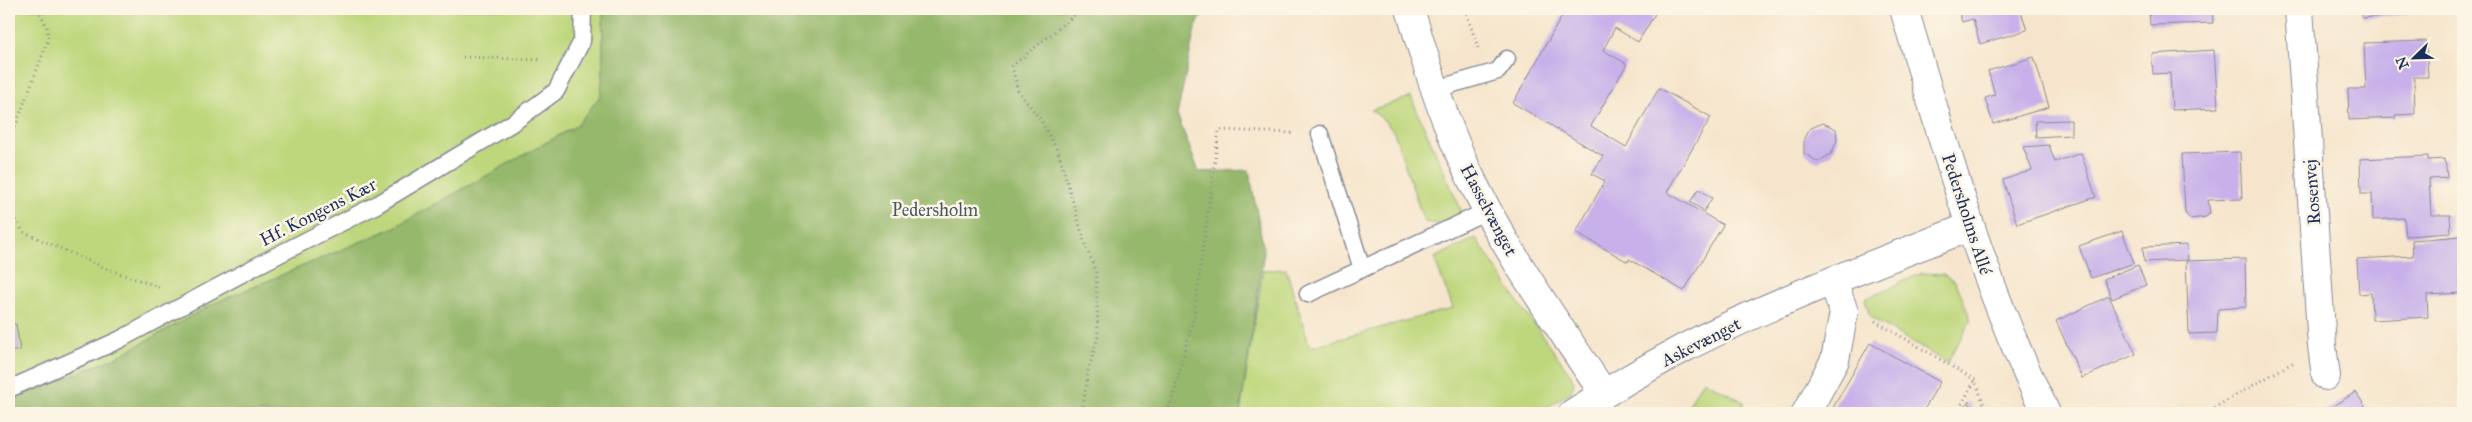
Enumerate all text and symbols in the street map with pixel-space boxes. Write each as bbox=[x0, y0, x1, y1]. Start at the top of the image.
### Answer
north arrow bbox=[2390, 32, 2440, 82]
text: N bbox=[2392, 54, 2413, 72]
street label: Pedersholms Allé bbox=[1937, 151, 1997, 278]
street label: Rosenvej bbox=[2299, 159, 2325, 225]
street label: Hasselvænget bbox=[1455, 160, 1523, 261]
street label: Hf. Kongens Kær bbox=[256, 173, 381, 252]
park label: Pedersholm bbox=[892, 199, 978, 221]
street label: Askevænget bbox=[1657, 312, 1746, 373]

